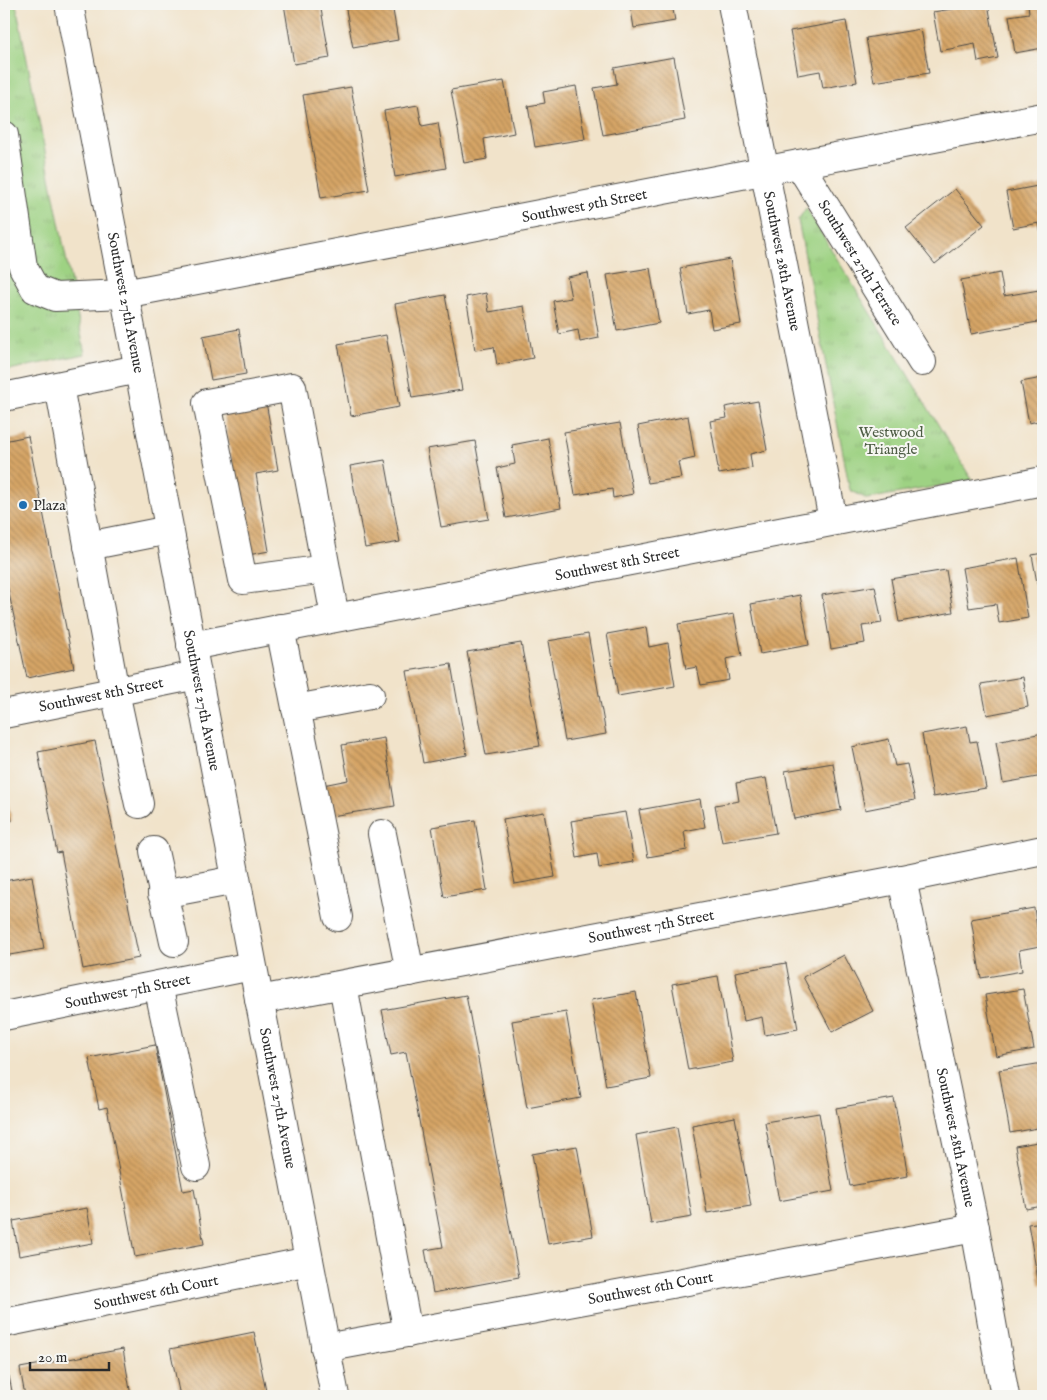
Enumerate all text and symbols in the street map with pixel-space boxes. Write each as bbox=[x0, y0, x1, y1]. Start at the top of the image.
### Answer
street label: Southwest 9th Street bbox=[520, 184, 649, 227]
street label: Southwest 28th Avenue bbox=[759, 190, 805, 333]
street label: Southwest 27th Terrace bbox=[814, 196, 906, 329]
street label: Southwest 27th Avenue bbox=[103, 231, 149, 375]
park label: Westwood Triangle bbox=[859, 423, 924, 459]
place label: Plaza bbox=[33, 496, 66, 515]
marker: Plaza bbox=[17, 499, 29, 511]
street label: Southwest 8th Street bbox=[553, 542, 681, 585]
street label: Southwest 27th Avenue bbox=[179, 628, 225, 773]
street label: Southwest 8th Street bbox=[37, 673, 165, 716]
street label: Southwest 7th Street bbox=[587, 905, 716, 947]
street label: Southwest 7th Street bbox=[63, 969, 192, 1013]
street label: Southwest 27th Avenue bbox=[255, 1026, 301, 1170]
street label: Southwest 28th Avenue bbox=[932, 1066, 980, 1209]
street label: Southwest 6th Court bbox=[586, 1267, 715, 1309]
street label: Southwest 6th Court bbox=[92, 1270, 220, 1314]
scale bar bbox=[30, 1340, 109, 1372]
text: 20 m bbox=[38, 1348, 68, 1367]

